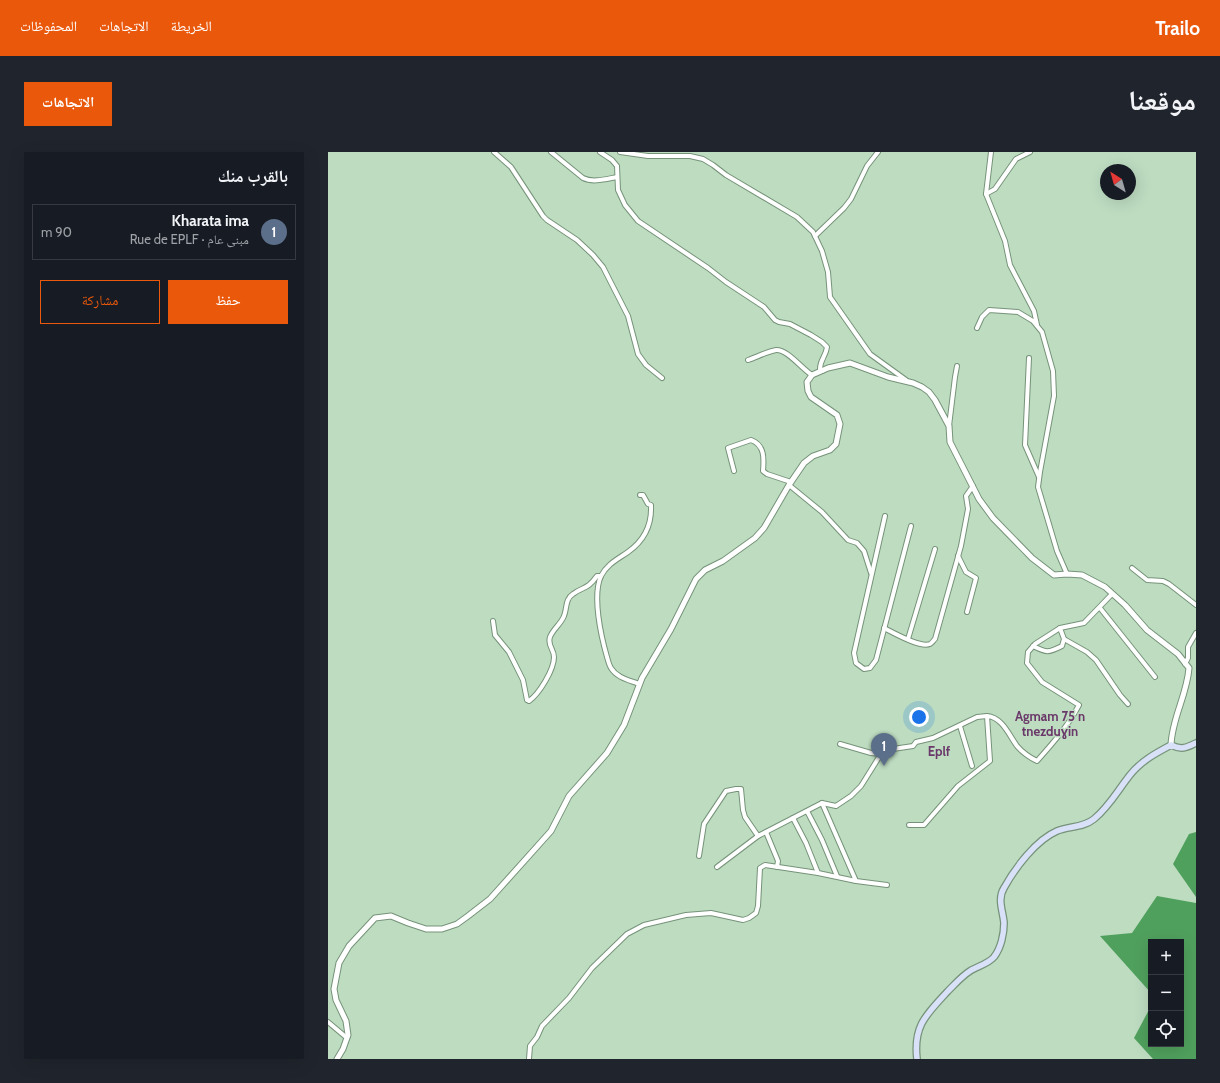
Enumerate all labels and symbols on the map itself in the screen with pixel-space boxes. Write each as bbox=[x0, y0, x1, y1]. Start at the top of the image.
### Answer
north arrow bbox=[1100, 164, 1136, 200]
your location bbox=[909, 707, 929, 727]
district label: Agmam 75 n tnezduɣin bbox=[1015, 708, 1085, 739]
pin: 1 bbox=[871, 733, 897, 766]
district label: Eplf bbox=[928, 743, 951, 759]

